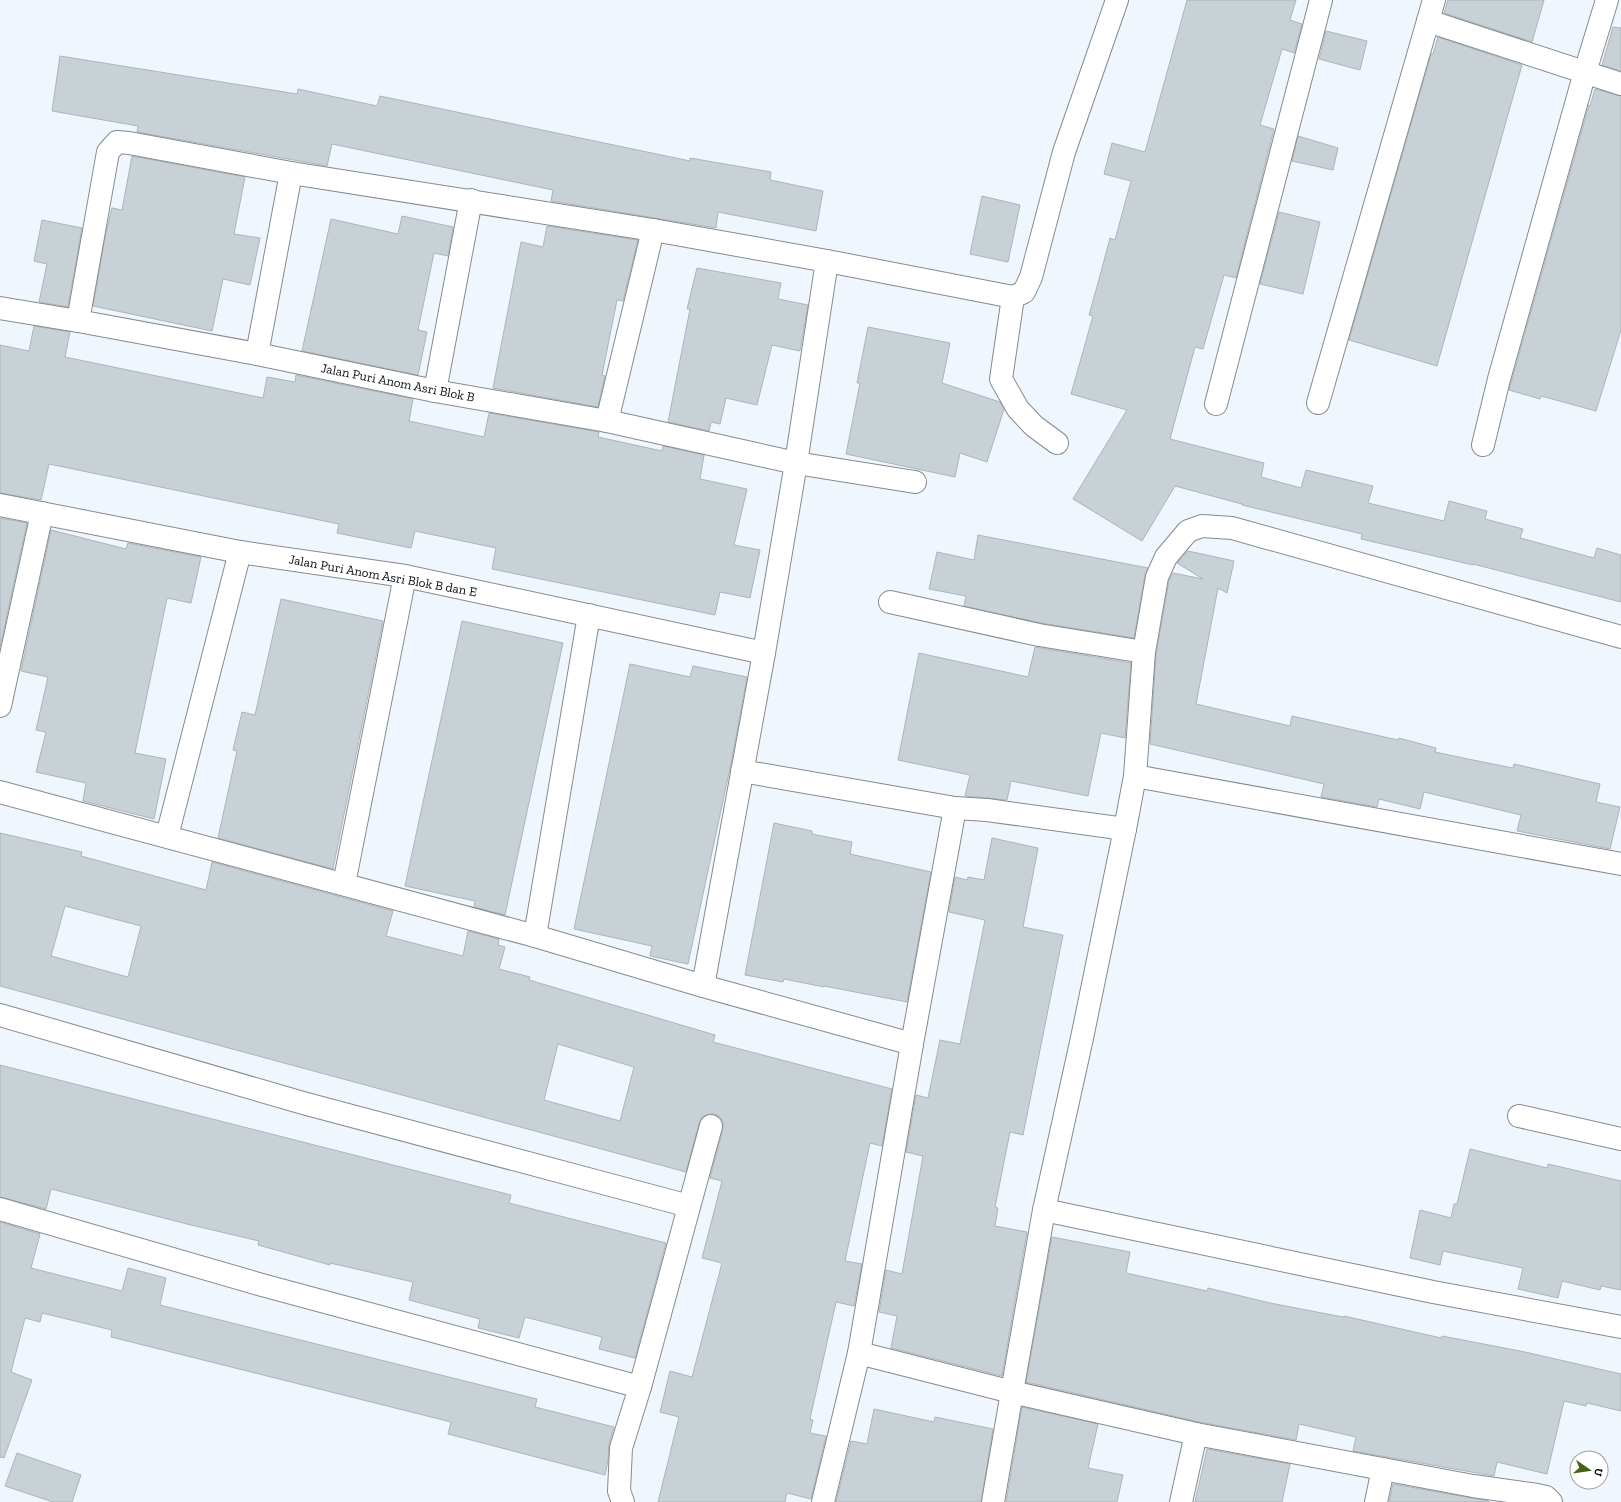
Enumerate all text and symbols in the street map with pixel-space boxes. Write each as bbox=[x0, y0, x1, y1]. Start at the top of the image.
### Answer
street label: Jalan Puri Anom Asri Blok B bbox=[320, 360, 476, 405]
street label: Jalan Puri Anom Asri Blok B dan E bbox=[288, 552, 479, 600]
north arrow bbox=[1569, 1450, 1609, 1490]
text: U bbox=[1591, 1467, 1605, 1478]

